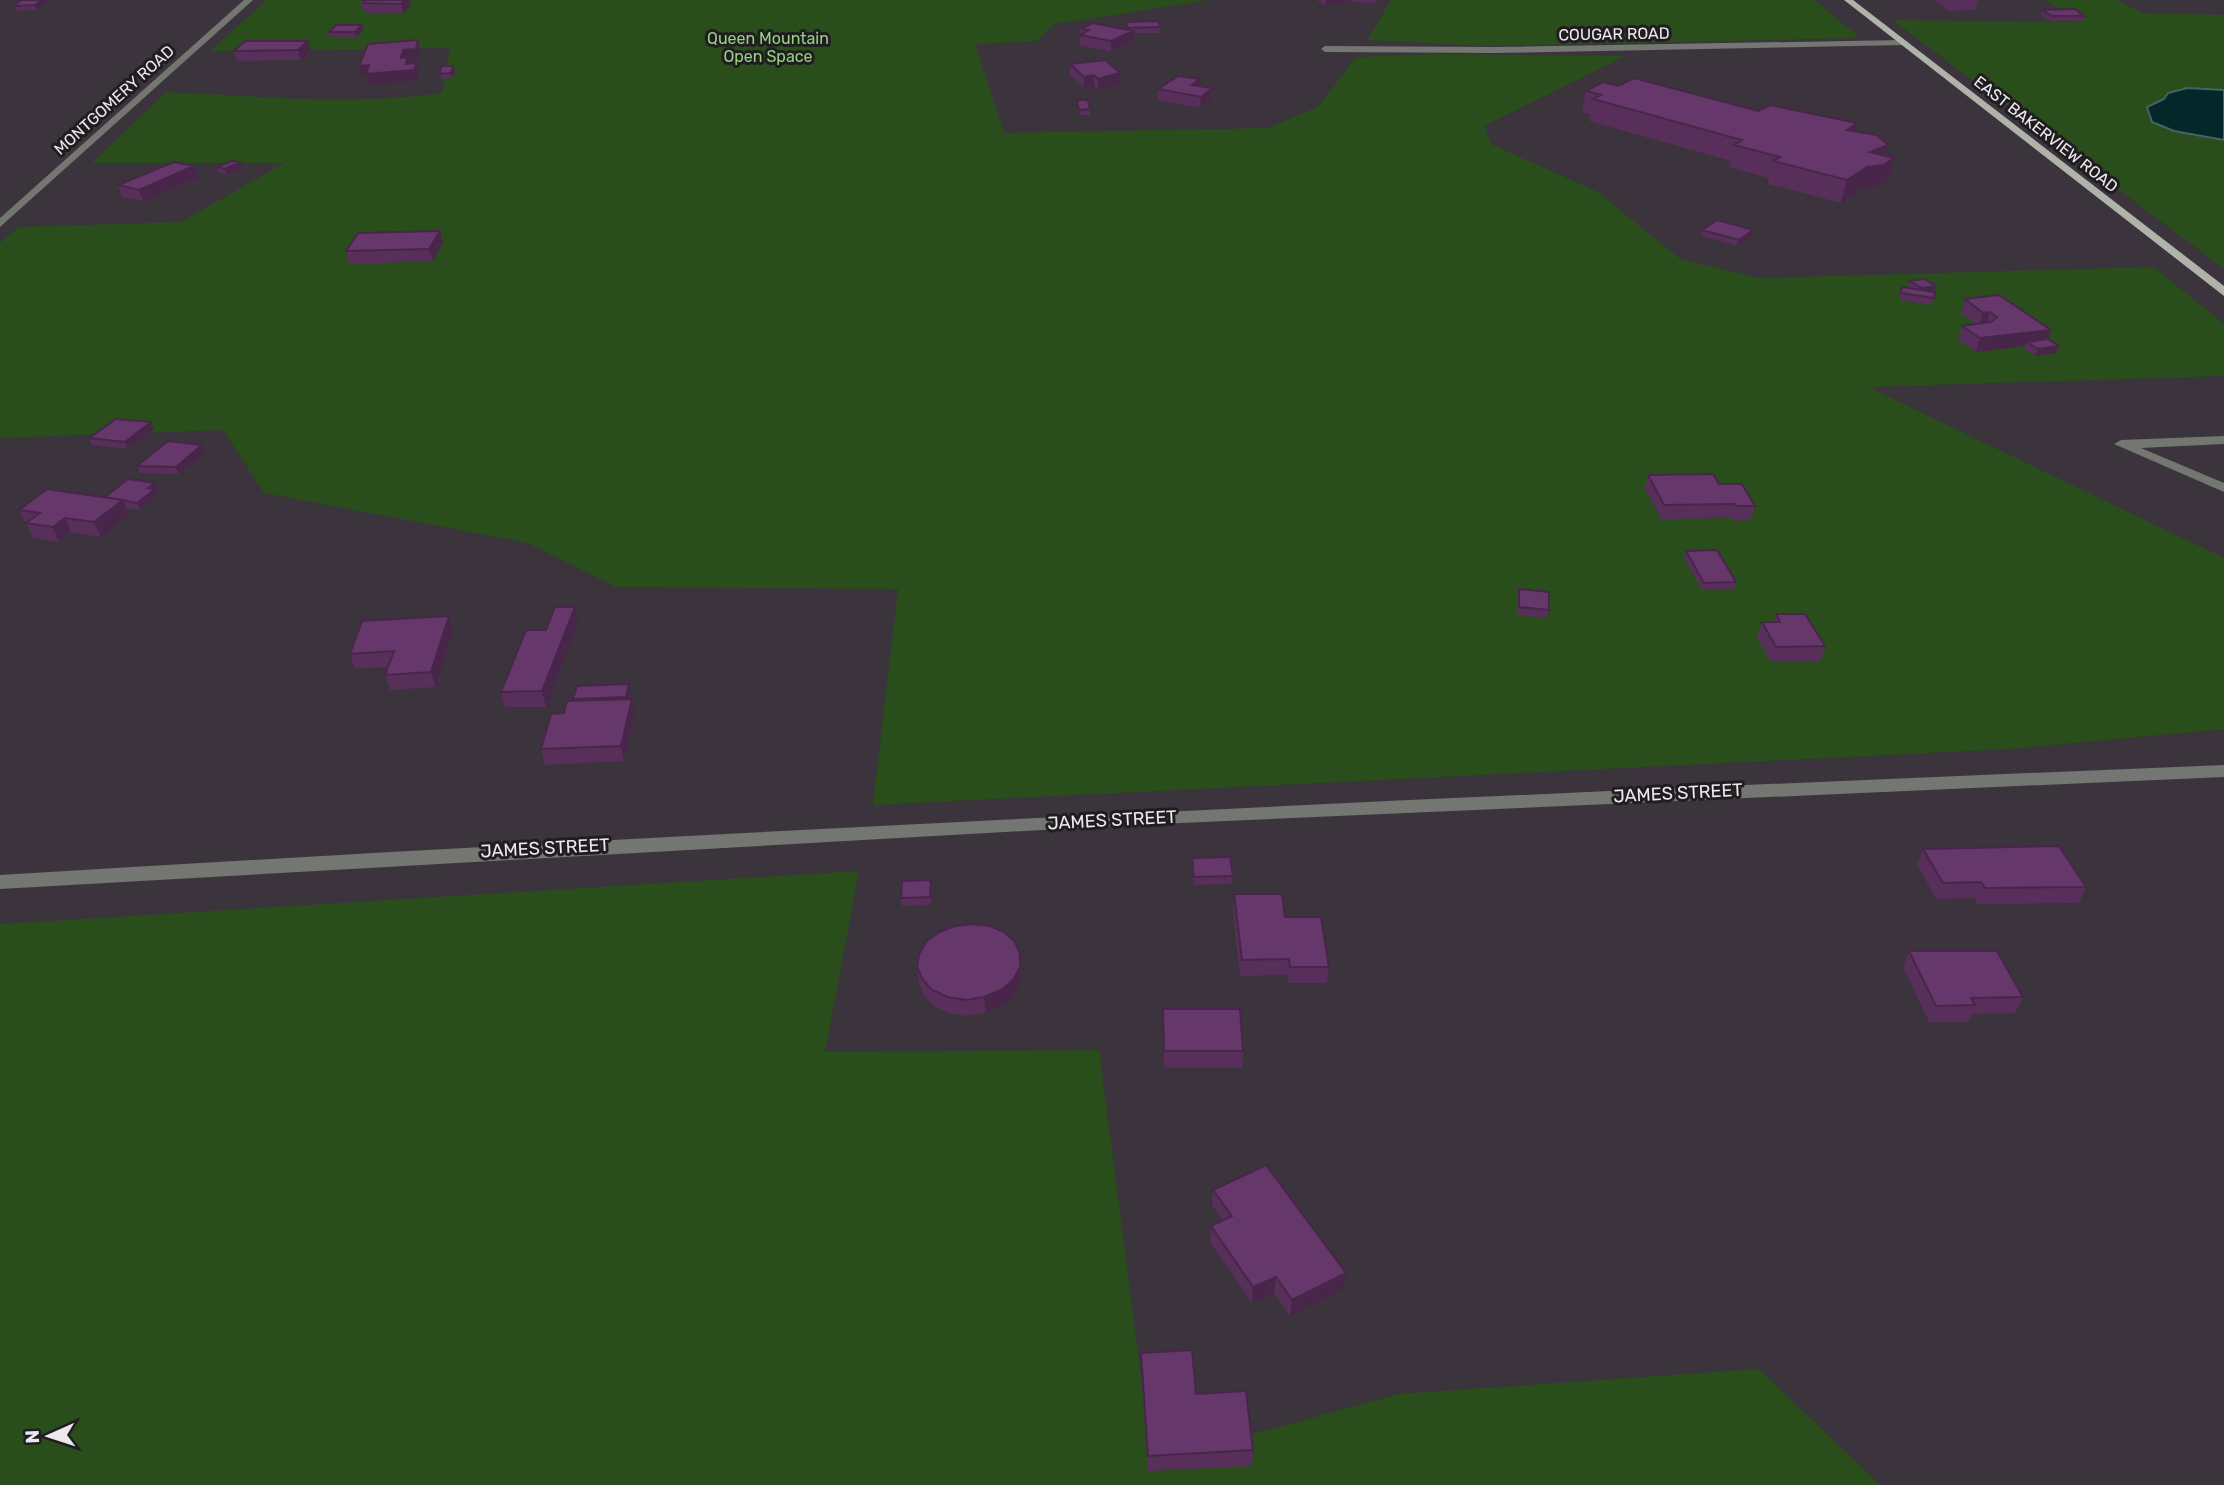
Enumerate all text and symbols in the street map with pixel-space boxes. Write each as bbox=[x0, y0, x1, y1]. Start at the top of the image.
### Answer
street label: COUGAR ROAD bbox=[1558, 24, 1670, 44]
park label: Queen Mountain Open Space bbox=[707, 29, 829, 66]
street label: MONTGOMERY ROAD bbox=[50, 41, 178, 159]
street label: EAST BAKERVIEW ROAD bbox=[1970, 72, 2122, 196]
street label: JAMES STREET bbox=[1613, 779, 1743, 807]
street label: JAMES STREET bbox=[1047, 806, 1177, 834]
street label: JAMES STREET bbox=[480, 834, 610, 862]
north arrow bbox=[14, 1401, 84, 1471]
text: N bbox=[21, 1429, 44, 1444]

